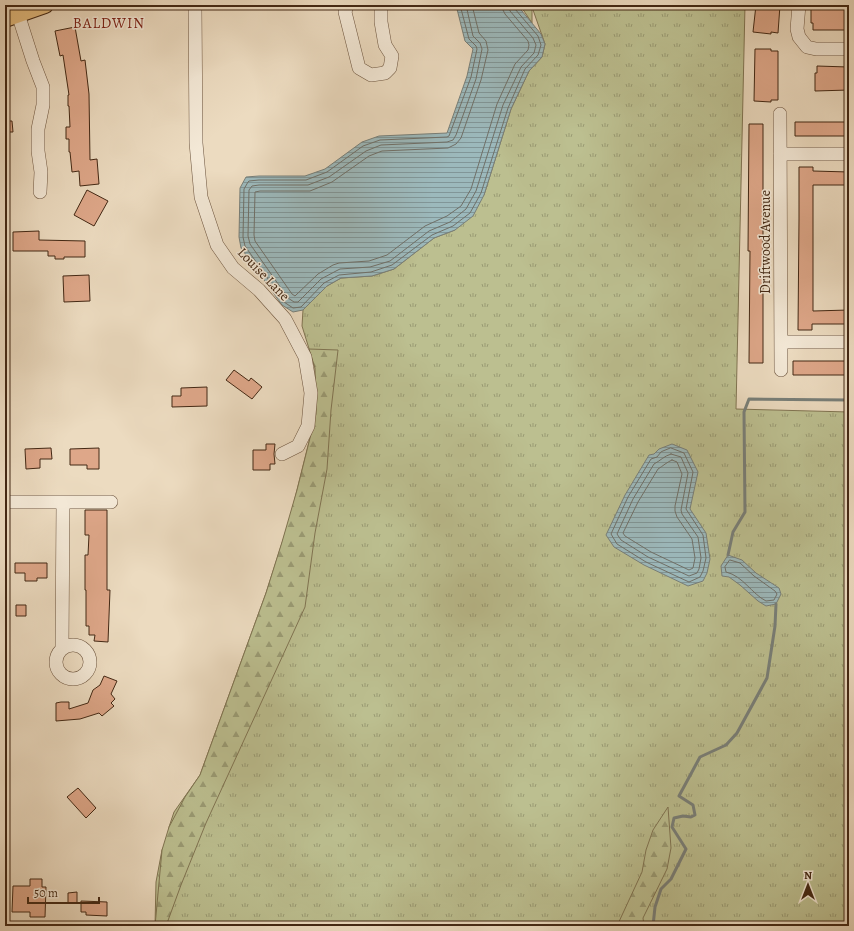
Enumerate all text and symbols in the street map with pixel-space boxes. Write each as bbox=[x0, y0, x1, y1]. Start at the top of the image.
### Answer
district label: BALDWIN bbox=[73, 13, 145, 33]
street label: Driftwood Avenue bbox=[756, 190, 775, 294]
street label: Louise Lane bbox=[233, 243, 294, 305]
north arrow bbox=[788, 865, 828, 905]
text: N bbox=[804, 868, 812, 883]
scale bar bbox=[28, 879, 99, 905]
text: 50 m bbox=[34, 885, 58, 901]

